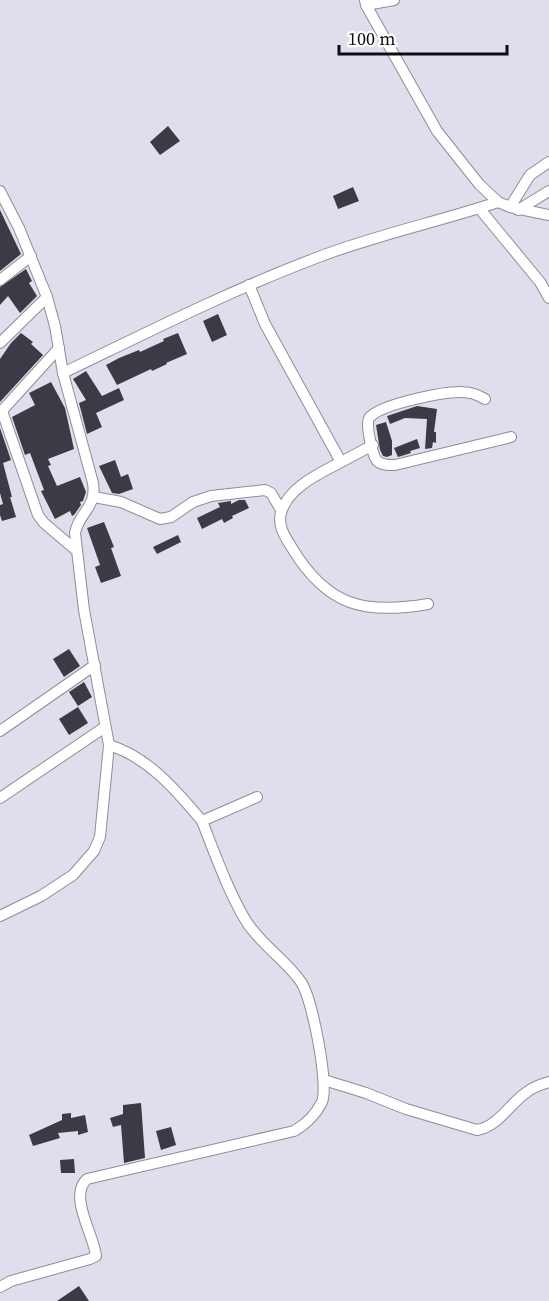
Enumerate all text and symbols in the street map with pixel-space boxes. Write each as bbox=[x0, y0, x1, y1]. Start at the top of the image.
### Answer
scale bar bbox=[339, 18, 507, 56]
text: 100 m bbox=[348, 26, 395, 51]

